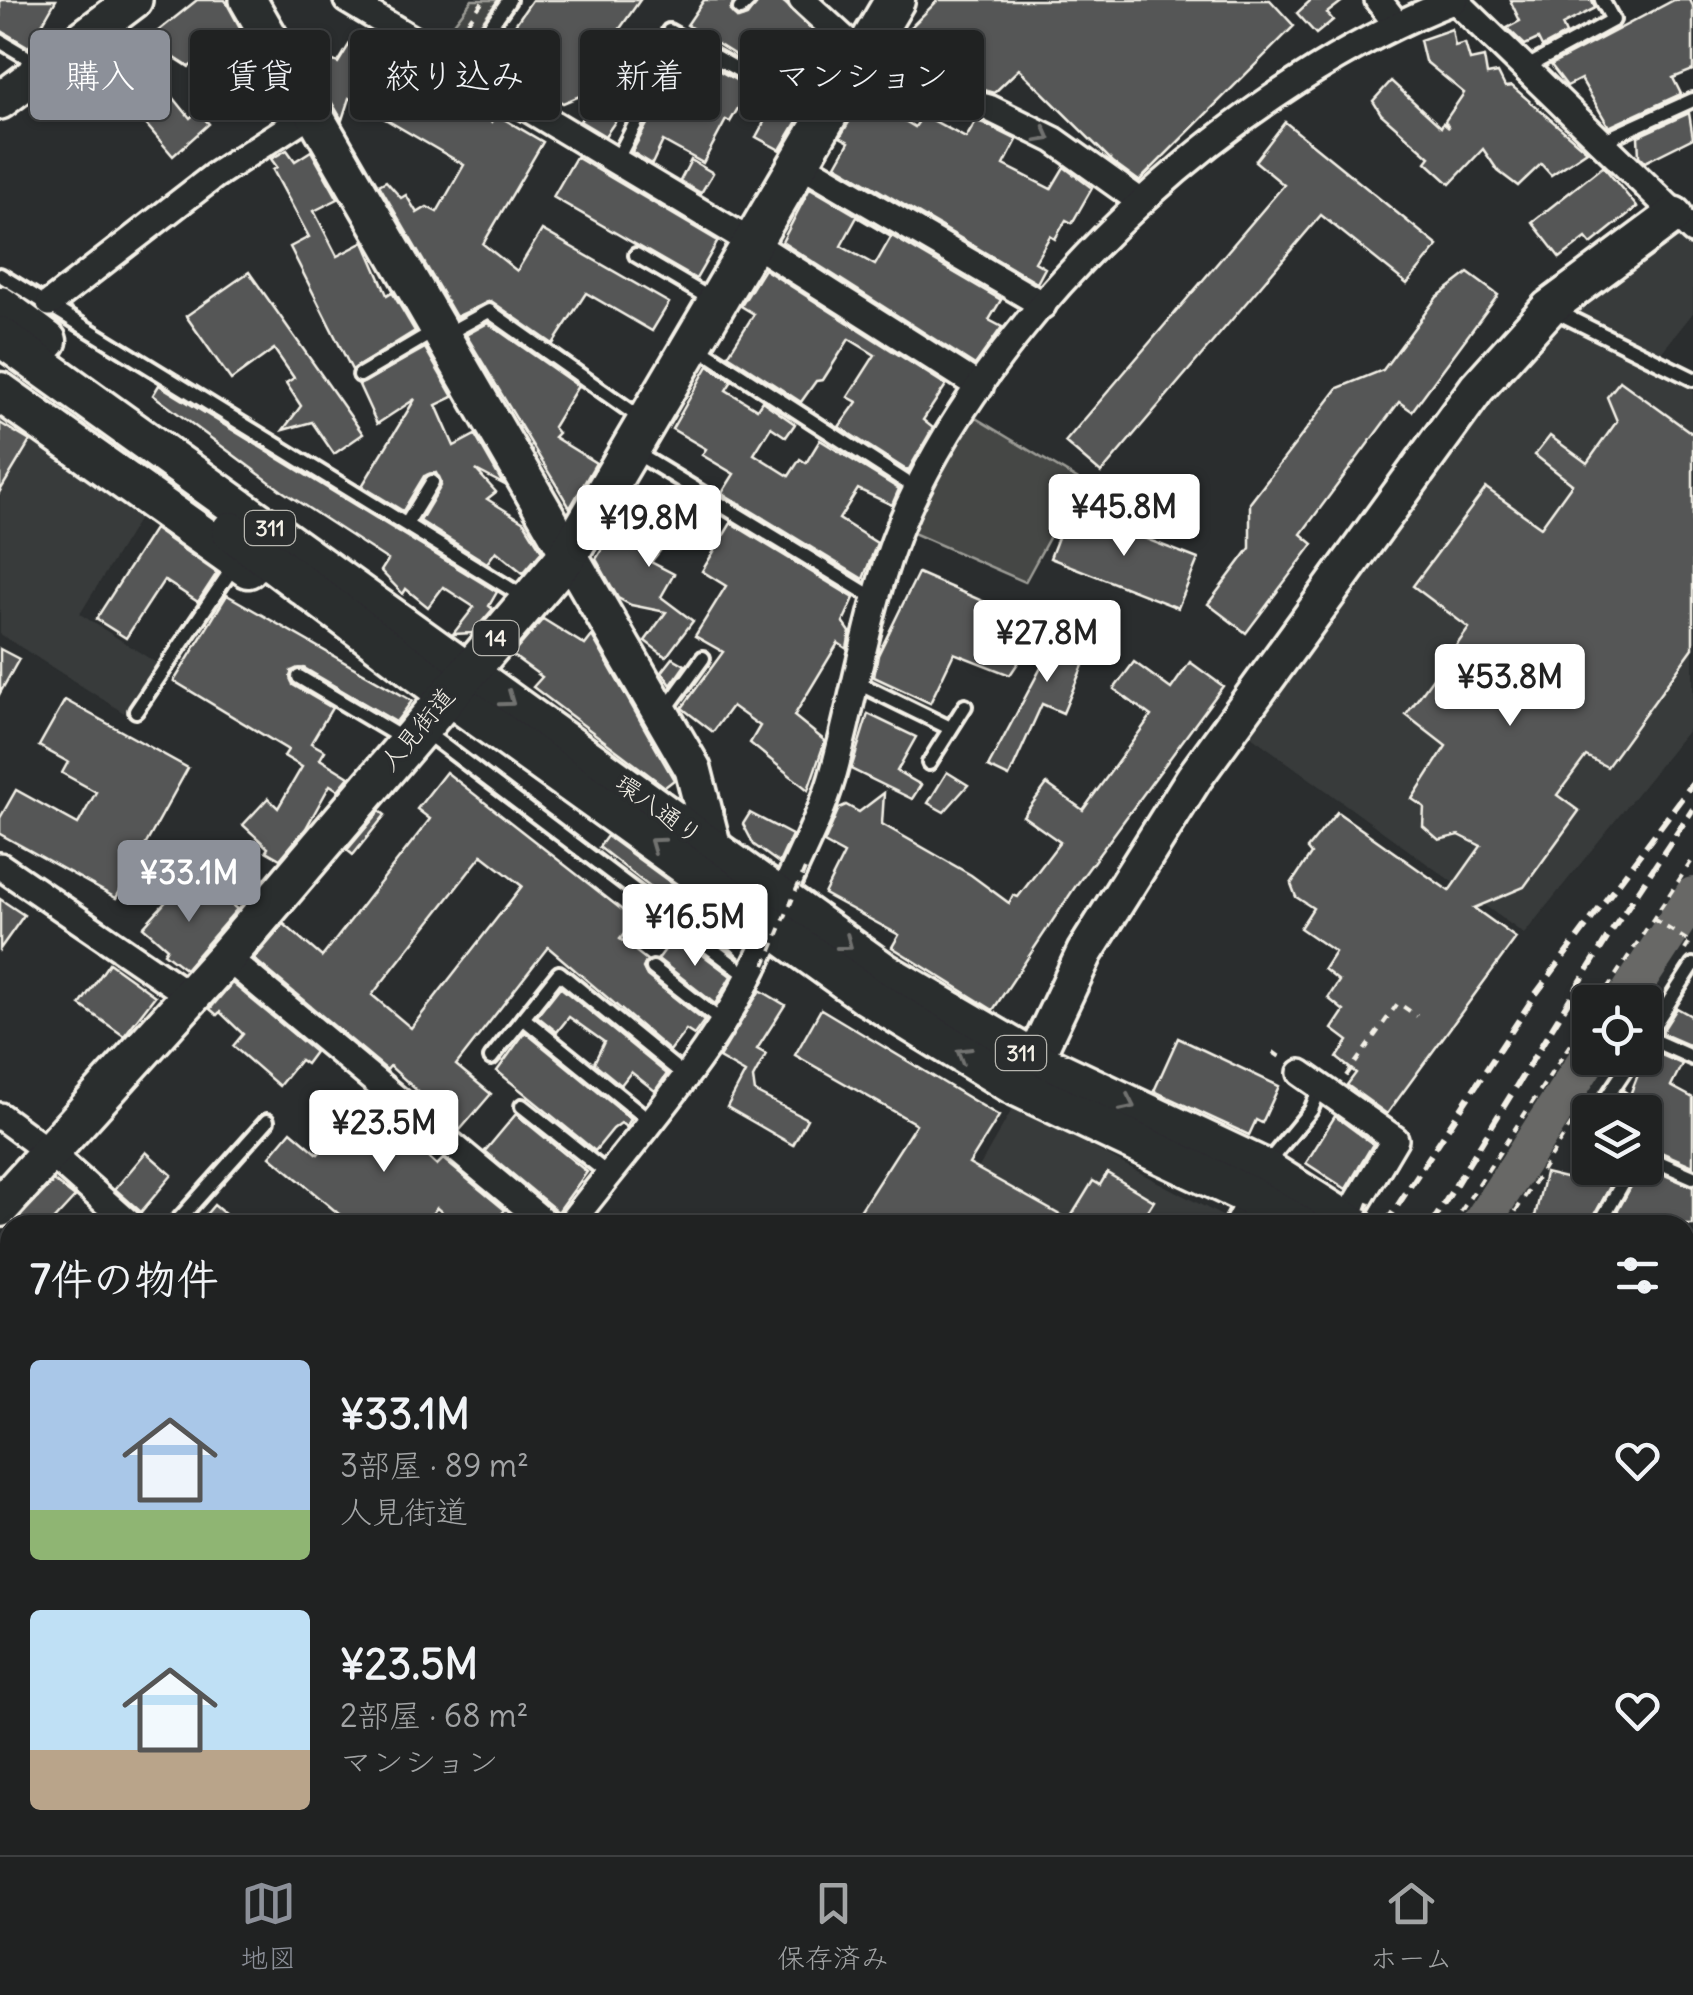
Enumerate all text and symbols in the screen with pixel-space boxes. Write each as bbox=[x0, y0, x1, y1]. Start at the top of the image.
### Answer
chip: 購入 bbox=[30, 30, 170, 120]
chip: 賃貸 bbox=[190, 30, 330, 120]
chip: 絞り込み bbox=[350, 30, 560, 120]
chip: 新着 bbox=[580, 30, 720, 120]
chip: マンション bbox=[740, 30, 984, 120]
one-way arrow bbox=[1033, 124, 1051, 143]
pin: ¥45.8M bbox=[1043, 474, 1205, 559]
pin: ¥19.8M bbox=[568, 485, 730, 570]
text: ¥45.8M bbox=[1071, 486, 1177, 527]
text: ¥19.8M bbox=[599, 497, 699, 538]
road number: 311 bbox=[245, 511, 295, 545]
pin: ¥27.8M bbox=[966, 600, 1128, 685]
text: ¥27.8M bbox=[996, 612, 1098, 653]
road number: 14 bbox=[474, 621, 518, 655]
pin: ¥53.8M bbox=[1429, 644, 1591, 729]
text: ¥53.8M bbox=[1457, 656, 1563, 697]
street label: 人見街道 bbox=[373, 680, 461, 778]
one-way arrow bbox=[497, 688, 515, 706]
street label: 環八通り bbox=[609, 767, 709, 851]
one-way arrow bbox=[649, 838, 667, 856]
pin: ¥33.1M bbox=[108, 840, 270, 925]
text: ¥33.1M bbox=[139, 852, 239, 893]
pin: ¥16.5M bbox=[614, 884, 776, 969]
text: ¥16.5M bbox=[645, 896, 745, 937]
one-way arrow bbox=[835, 932, 853, 950]
map controls bbox=[1572, 985, 1662, 1185]
button: locate bbox=[1572, 985, 1662, 1075]
road number: 311 bbox=[996, 1036, 1046, 1070]
one-way arrow bbox=[956, 1047, 974, 1066]
pin: ¥23.5M bbox=[303, 1090, 465, 1175]
one-way arrow bbox=[1117, 1092, 1135, 1112]
button: layers bbox=[1572, 1095, 1662, 1185]
text: ¥23.5M bbox=[331, 1102, 437, 1143]
icon: filters bbox=[1610, 1248, 1665, 1303]
text: 7件の物件 bbox=[30, 1253, 219, 1305]
text: ¥33.1M bbox=[340, 1388, 470, 1440]
icon: home bbox=[110, 1400, 230, 1520]
icon: heart bbox=[1610, 1433, 1665, 1488]
text: 3部屋 · 89 m² bbox=[340, 1445, 529, 1486]
text: 人見街道 bbox=[340, 1491, 468, 1532]
text: ¥23.5M bbox=[340, 1638, 478, 1690]
icon: home bbox=[110, 1650, 230, 1770]
icon: heart bbox=[1610, 1683, 1665, 1738]
text: 2部屋 · 68 m² bbox=[340, 1695, 528, 1736]
text: マンション bbox=[340, 1741, 499, 1782]
tab: 地図 bbox=[240, 1876, 296, 1976]
tab: 保存済み bbox=[777, 1876, 889, 1976]
tab: ホーム bbox=[1370, 1876, 1453, 1976]

